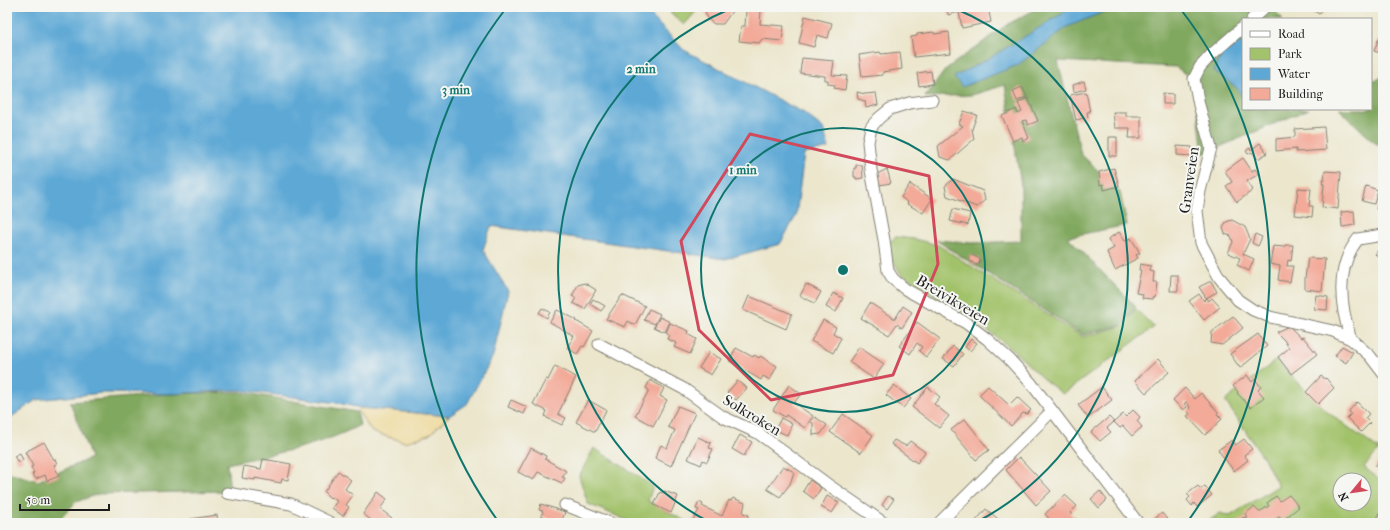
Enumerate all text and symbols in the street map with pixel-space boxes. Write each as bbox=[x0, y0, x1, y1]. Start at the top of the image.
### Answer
legend bbox=[1242, 18, 1372, 110]
text: Road bbox=[1278, 27, 1305, 41]
text: Park bbox=[1278, 47, 1303, 61]
text: 2 min bbox=[626, 62, 657, 76]
text: Water bbox=[1277, 67, 1311, 81]
text: 3 min bbox=[442, 83, 471, 98]
text: Building bbox=[1278, 87, 1323, 101]
street label: Granveien bbox=[1175, 145, 1203, 215]
text: 1 min bbox=[729, 163, 758, 177]
centre of rings bbox=[836, 263, 850, 277]
street label: Breivikveien bbox=[913, 271, 993, 329]
street label: Solkroken bbox=[720, 391, 785, 440]
north arrow bbox=[1332, 472, 1372, 512]
scale bar bbox=[20, 486, 109, 512]
text: N bbox=[1336, 489, 1351, 503]
text: 50 m bbox=[26, 493, 50, 507]

